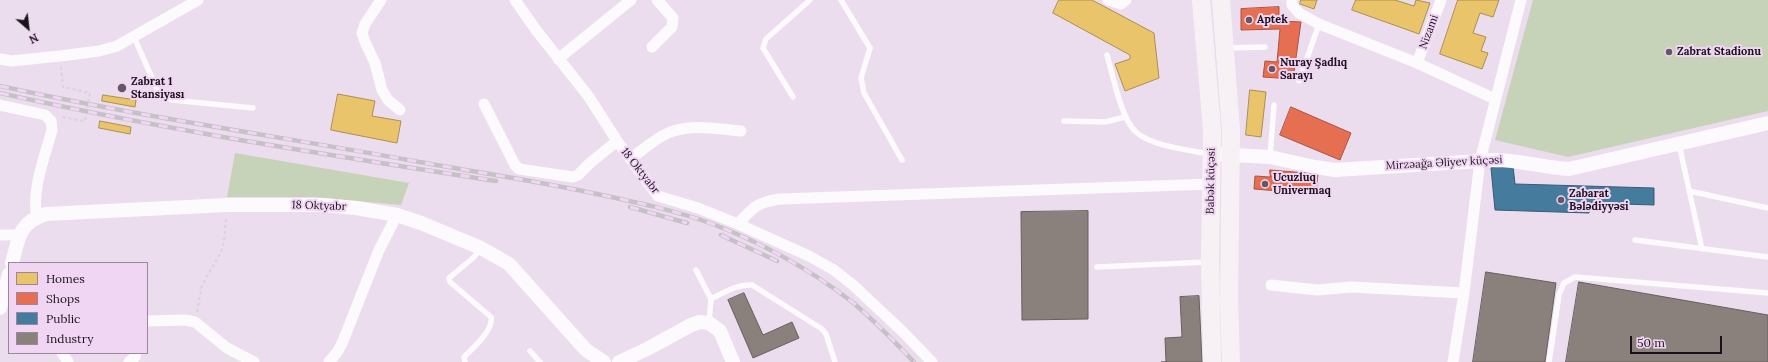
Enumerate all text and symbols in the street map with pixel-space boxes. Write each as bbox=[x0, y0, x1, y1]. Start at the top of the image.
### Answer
north arrow bbox=[8, 8, 48, 48]
place label: Aptek bbox=[1257, 13, 1288, 27]
street label: Nizami bbox=[1417, 13, 1441, 51]
marker: Aptek bbox=[1244, 15, 1254, 25]
text: N bbox=[27, 30, 41, 47]
place label: Zabrat Stadionu bbox=[1677, 45, 1761, 59]
marker: Zabrat Stadionu bbox=[1664, 47, 1674, 57]
place label: Nuray Şadlıq Sarayı bbox=[1280, 56, 1347, 82]
marker: Nuray Şadlıq Sarayı bbox=[1267, 64, 1277, 74]
place label: Zabrat 1 Stansiyası bbox=[131, 75, 184, 101]
marker: Zabrat 1 Stansiyası bbox=[116, 82, 128, 94]
street label: 18 Oktyabr bbox=[618, 145, 662, 197]
street label: Babək küçəsi bbox=[1204, 148, 1218, 214]
street label: Mirzəağa Əliyev küçəsi bbox=[1385, 153, 1503, 173]
place label: Ucuzluq Univermaq bbox=[1273, 171, 1331, 197]
marker: Ucuzluq Univermaq bbox=[1260, 179, 1270, 189]
place label: Zabarat Bələdiyyəsi bbox=[1569, 187, 1629, 213]
marker: Zabarat Bələdiyyəsi bbox=[1556, 195, 1566, 205]
street label: 18 Oktyabr bbox=[291, 198, 347, 214]
legend bbox=[8, 262, 148, 354]
text: Homes bbox=[46, 271, 85, 286]
text: Shops bbox=[46, 291, 80, 306]
text: Public bbox=[46, 311, 80, 326]
scale bar bbox=[1632, 328, 1724, 354]
text: Industry bbox=[46, 331, 93, 346]
text: 50 m bbox=[1637, 335, 1665, 350]

